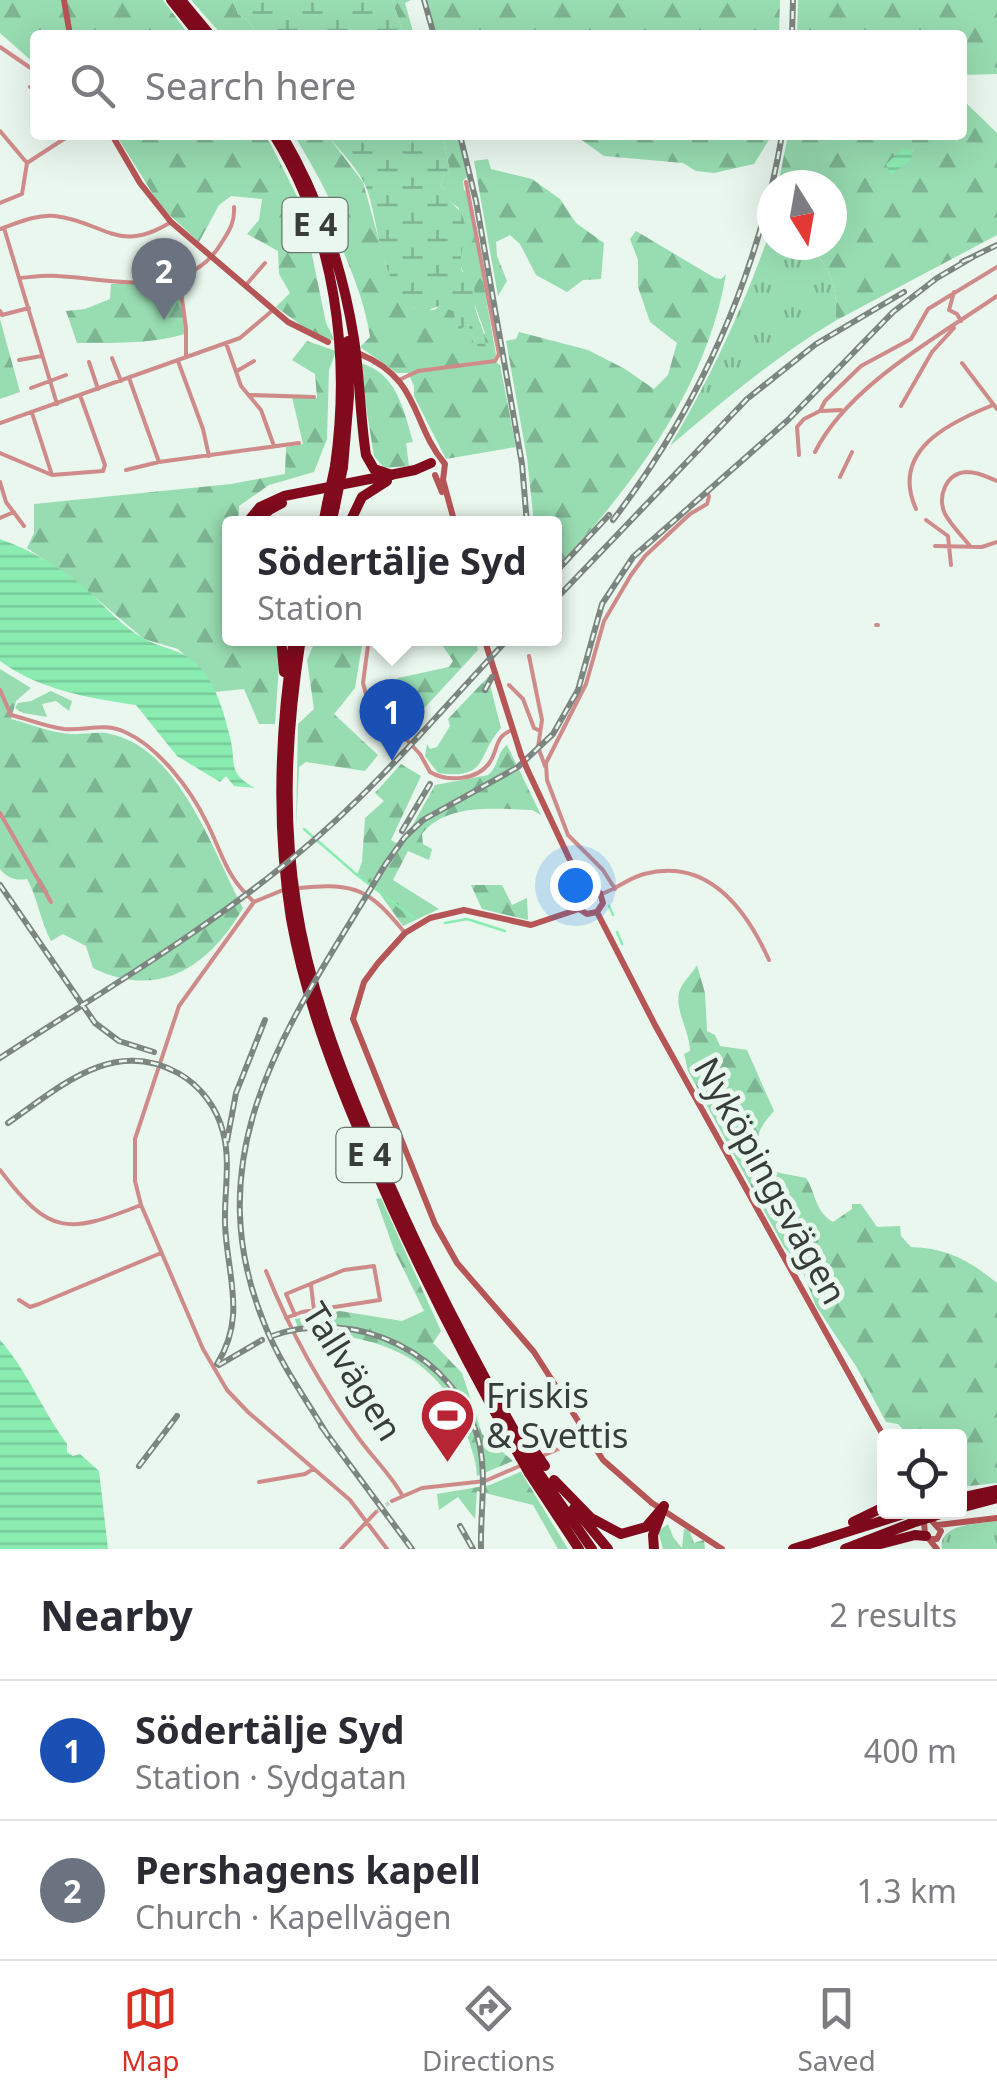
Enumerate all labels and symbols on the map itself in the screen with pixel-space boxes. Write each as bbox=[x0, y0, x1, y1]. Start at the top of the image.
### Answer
north arrow bbox=[757, 170, 847, 260]
road number: E 4 bbox=[282, 198, 348, 252]
pin: 2 bbox=[132, 238, 196, 320]
pin: 1 bbox=[360, 678, 424, 761]
your location bbox=[550, 860, 601, 911]
street label: Nyköpingsvägen bbox=[684, 1049, 859, 1312]
road number: E 4 bbox=[336, 1128, 402, 1182]
street label: Tallvägen bbox=[292, 1293, 414, 1449]
place label: Friskis & Svettis bbox=[486, 1371, 629, 1458]
sports icon: Friskis & Svettis bbox=[417, 1386, 477, 1465]

